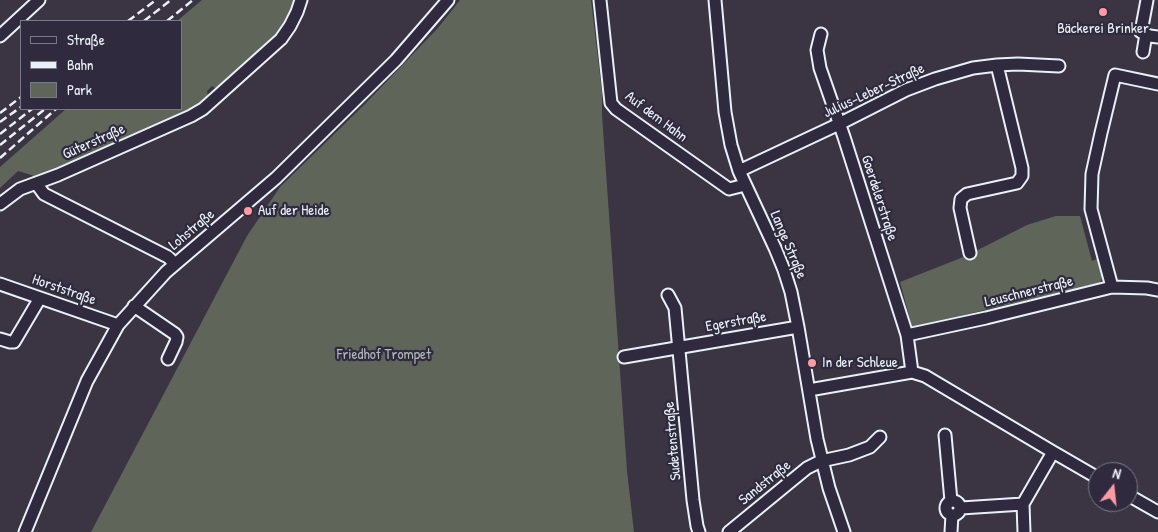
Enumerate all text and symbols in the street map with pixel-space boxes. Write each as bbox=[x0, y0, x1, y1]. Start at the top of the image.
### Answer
marker: Bäckerei Brinker bbox=[1097, 6, 1109, 18]
legend bbox=[20, 20, 182, 110]
place label: Bäckerei Brinker bbox=[1057, 20, 1149, 38]
text: Straße bbox=[67, 29, 105, 50]
text: Bahn bbox=[67, 54, 94, 75]
street label: Julius-Leber-Straße bbox=[820, 60, 928, 122]
text: Park bbox=[67, 79, 92, 100]
street label: Auf dem Hahn bbox=[621, 88, 691, 146]
street label: Güterstraße bbox=[60, 120, 128, 164]
street label: Goerdelerstraße bbox=[857, 153, 901, 243]
place label: Auf der Heide bbox=[258, 202, 329, 220]
marker: Auf der Heide bbox=[242, 205, 254, 217]
street label: Lohstraße bbox=[165, 206, 219, 254]
street label: Lange Straße bbox=[766, 208, 810, 282]
street label: Horststraße bbox=[30, 271, 98, 309]
street label: Leuschnerstraße bbox=[983, 272, 1075, 312]
street label: Egerstraße bbox=[704, 308, 768, 336]
park label: Friedhof Trompet bbox=[337, 346, 431, 364]
place label: In der Schleue bbox=[822, 354, 898, 372]
marker: In der Schleue bbox=[806, 357, 818, 369]
street label: Sudetenstraße bbox=[661, 401, 685, 481]
street label: Sandstraße bbox=[735, 457, 795, 509]
north arrow bbox=[1088, 462, 1138, 512]
text: N bbox=[1111, 463, 1123, 483]

